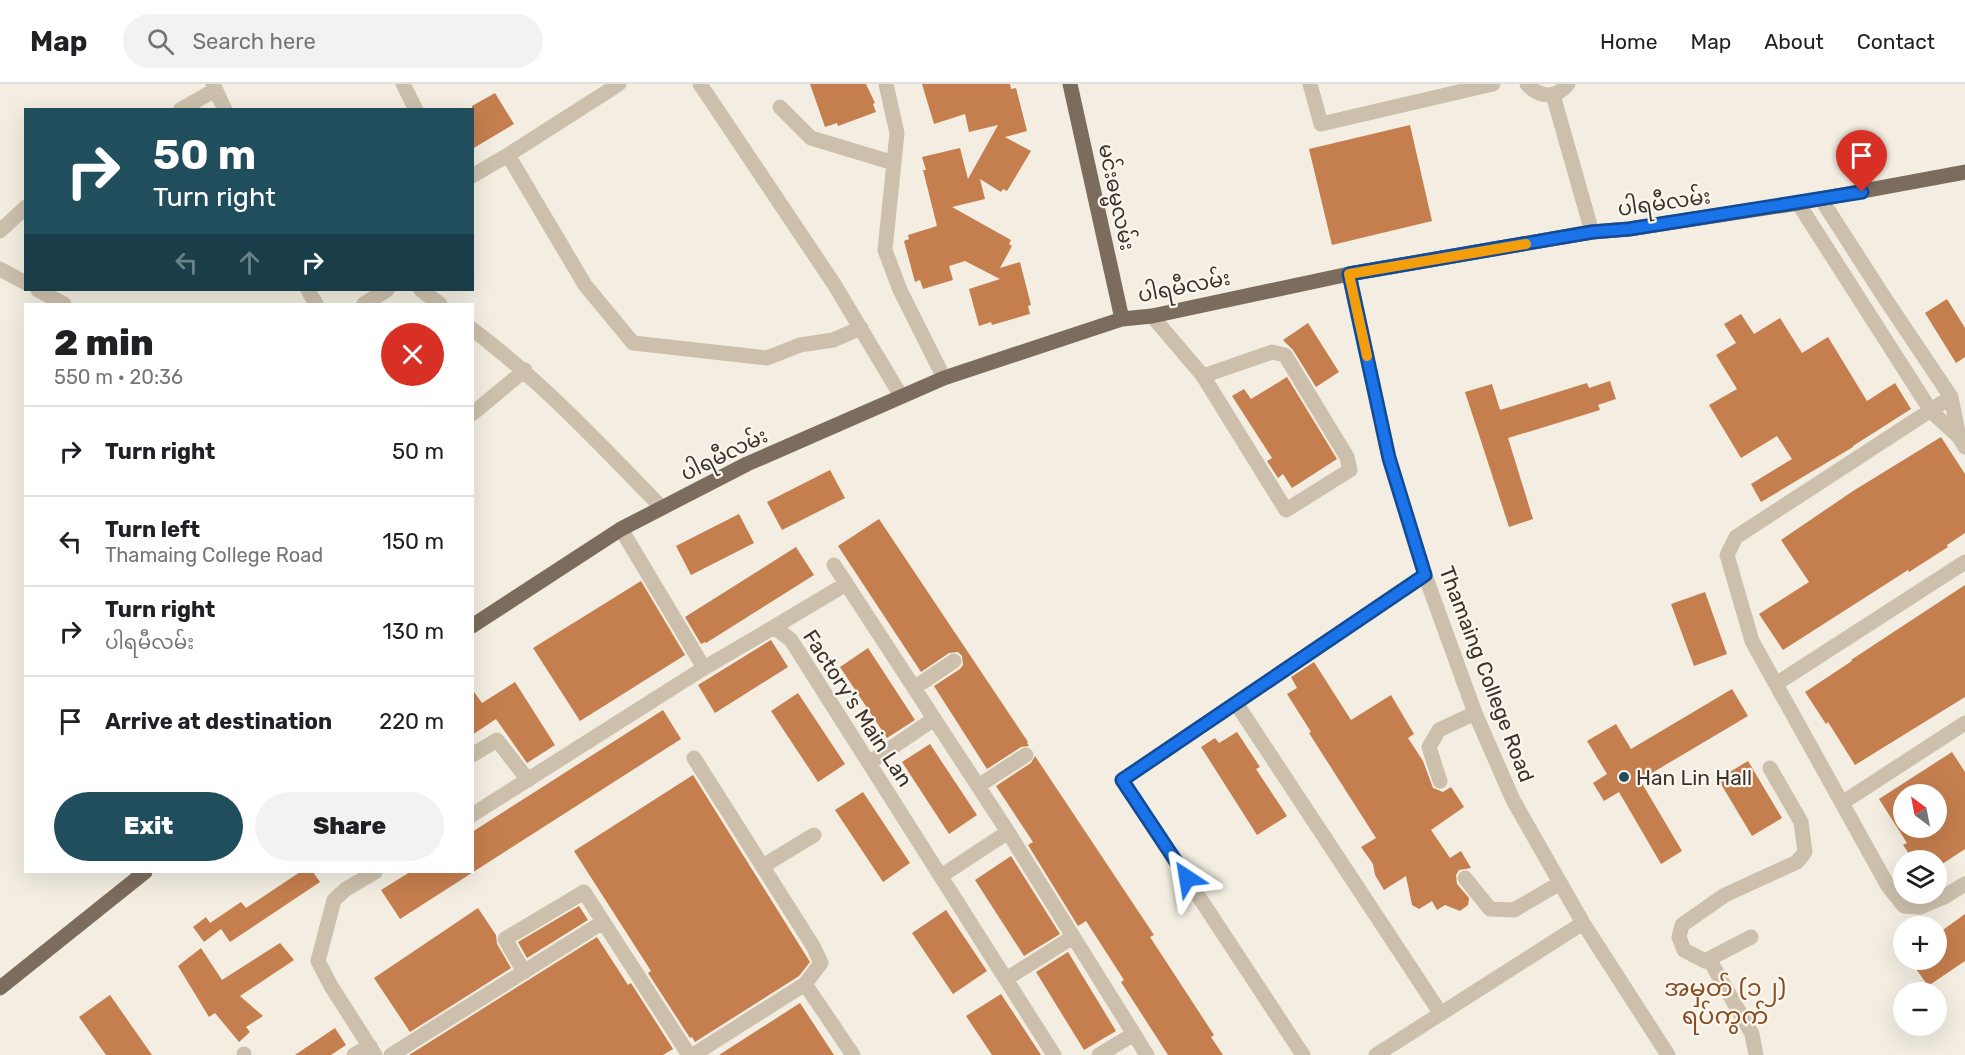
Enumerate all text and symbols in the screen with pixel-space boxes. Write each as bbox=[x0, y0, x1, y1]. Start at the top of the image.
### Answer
search box bbox=[123, 14, 543, 68]
text: Map bbox=[30, 25, 87, 58]
icon: search bbox=[144, 25, 177, 58]
text: Search here bbox=[192, 28, 316, 55]
text: Home bbox=[1600, 29, 1657, 54]
text: Map bbox=[1690, 29, 1731, 54]
text: About bbox=[1764, 29, 1824, 54]
text: Contact bbox=[1857, 29, 1935, 54]
text: 50 m bbox=[153, 130, 256, 180]
pin bbox=[1836, 130, 1887, 192]
icon: right bbox=[54, 132, 132, 210]
icon: arrive bbox=[1845, 139, 1878, 172]
street label: မင်းဓမ္မလမ်း bbox=[1088, 141, 1143, 254]
street label: ပါရမီလမ်း bbox=[1616, 180, 1713, 226]
text: Turn right bbox=[153, 181, 276, 213]
icon: left bbox=[170, 246, 203, 279]
icon: ahead bbox=[233, 246, 266, 279]
icon: right bbox=[296, 246, 329, 279]
street label: ပါရမီလမ်း bbox=[1135, 262, 1233, 312]
text: 2 min bbox=[54, 321, 154, 364]
button: close bbox=[381, 323, 444, 386]
text: 550 m · 20:36 bbox=[54, 365, 183, 389]
street label: ပါရမီလမ်း bbox=[675, 420, 774, 490]
icon: right bbox=[54, 435, 87, 468]
text: Turn right bbox=[105, 438, 215, 465]
text: 50 m bbox=[392, 438, 444, 465]
text: Turn left bbox=[105, 516, 200, 543]
icon: left bbox=[54, 525, 87, 558]
text: 150 m bbox=[383, 528, 444, 555]
text: Thamaing College Road bbox=[105, 543, 323, 567]
street label: Thamaing College Road bbox=[1434, 563, 1540, 785]
text: Turn right bbox=[105, 596, 215, 623]
icon: right bbox=[54, 615, 87, 648]
text: 130 m bbox=[382, 618, 444, 645]
street label: Factory's Main Lan bbox=[798, 625, 918, 791]
text: ပါရမီလမ်း bbox=[105, 630, 194, 654]
icon: arrive bbox=[54, 705, 87, 738]
text: Arrive at destination bbox=[105, 708, 332, 735]
text: 220 m bbox=[379, 708, 444, 735]
place label: Han Lin Hall bbox=[1636, 765, 1752, 790]
marker: Han Lin Hall bbox=[1617, 770, 1631, 784]
north arrow bbox=[1893, 784, 1947, 838]
map controls bbox=[1893, 784, 1947, 1036]
button: Exit bbox=[54, 792, 243, 861]
button: Share bbox=[255, 792, 444, 861]
position arrow bbox=[1155, 846, 1219, 910]
button: layers bbox=[1893, 850, 1947, 904]
button: + bbox=[1893, 916, 1947, 970]
district label: အမှတ် (၁၂) ရပ်ကွက် bbox=[1664, 972, 1786, 1035]
button: − bbox=[1893, 982, 1947, 1036]

